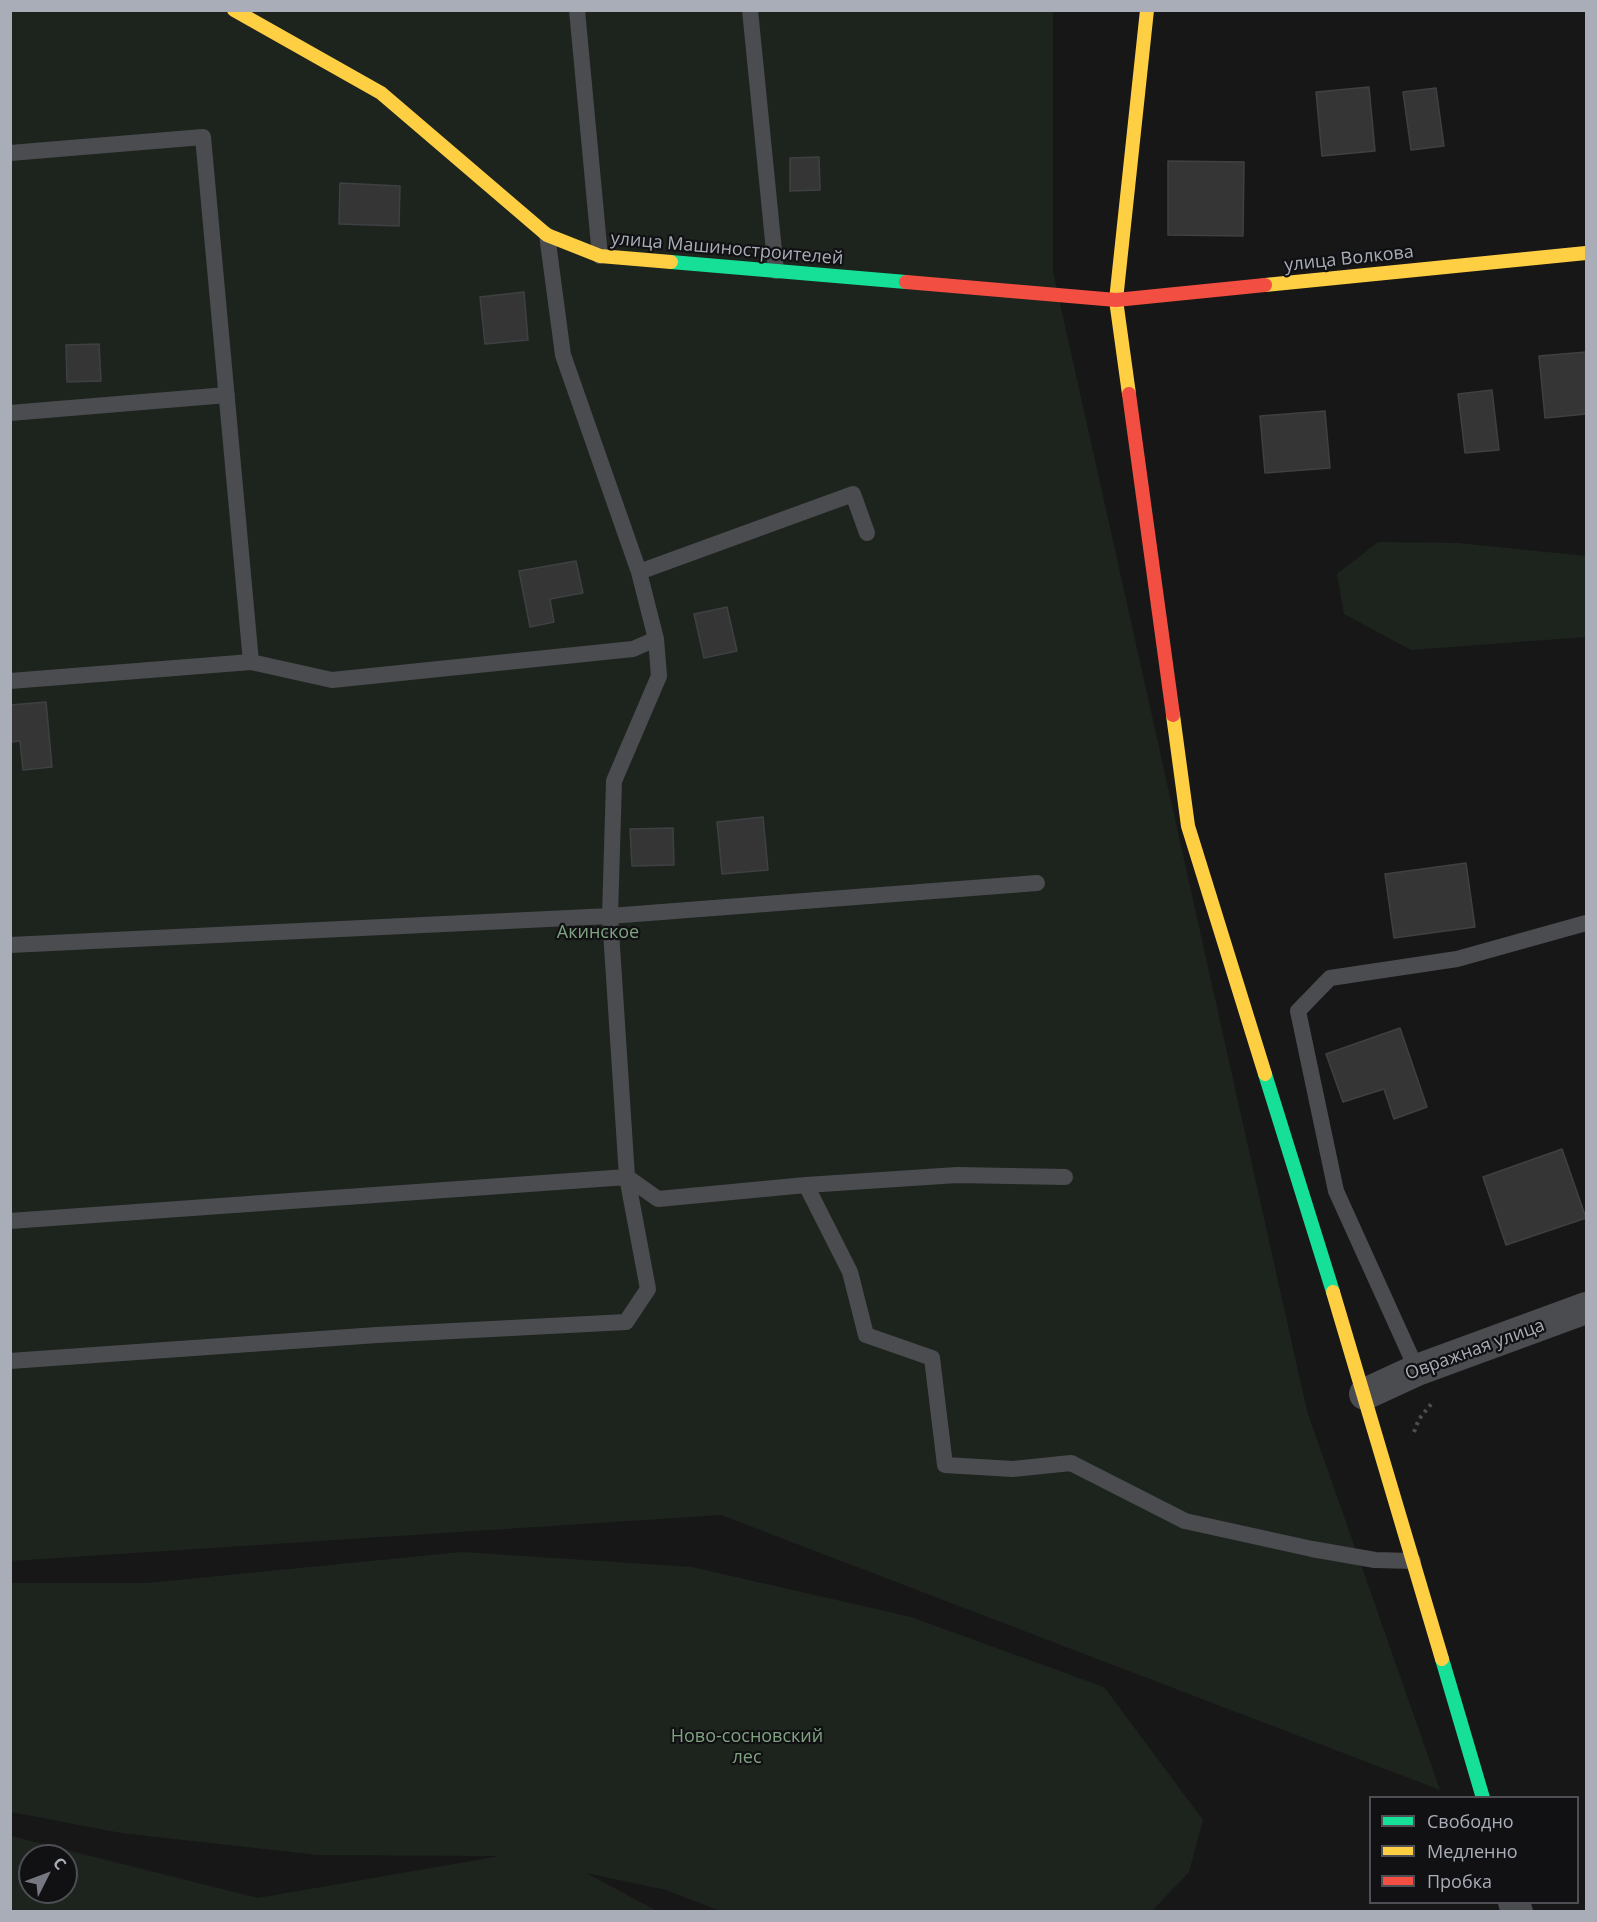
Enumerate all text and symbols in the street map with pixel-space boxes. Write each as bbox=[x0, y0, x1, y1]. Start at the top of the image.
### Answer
street label: улица Машиностроителей bbox=[610, 228, 844, 270]
street label: улица Волкова bbox=[1283, 241, 1415, 277]
park label: Акинское bbox=[557, 922, 639, 944]
street label: Овражная улица bbox=[1402, 1315, 1548, 1385]
park label: Ново-сосновский лес bbox=[671, 1726, 823, 1768]
legend bbox=[1369, 1796, 1579, 1904]
text: Свободно bbox=[1427, 1809, 1514, 1833]
text: Медленно bbox=[1427, 1839, 1518, 1863]
north arrow bbox=[18, 1844, 78, 1904]
text: С bbox=[48, 1852, 71, 1874]
text: Пробка bbox=[1427, 1869, 1492, 1893]

